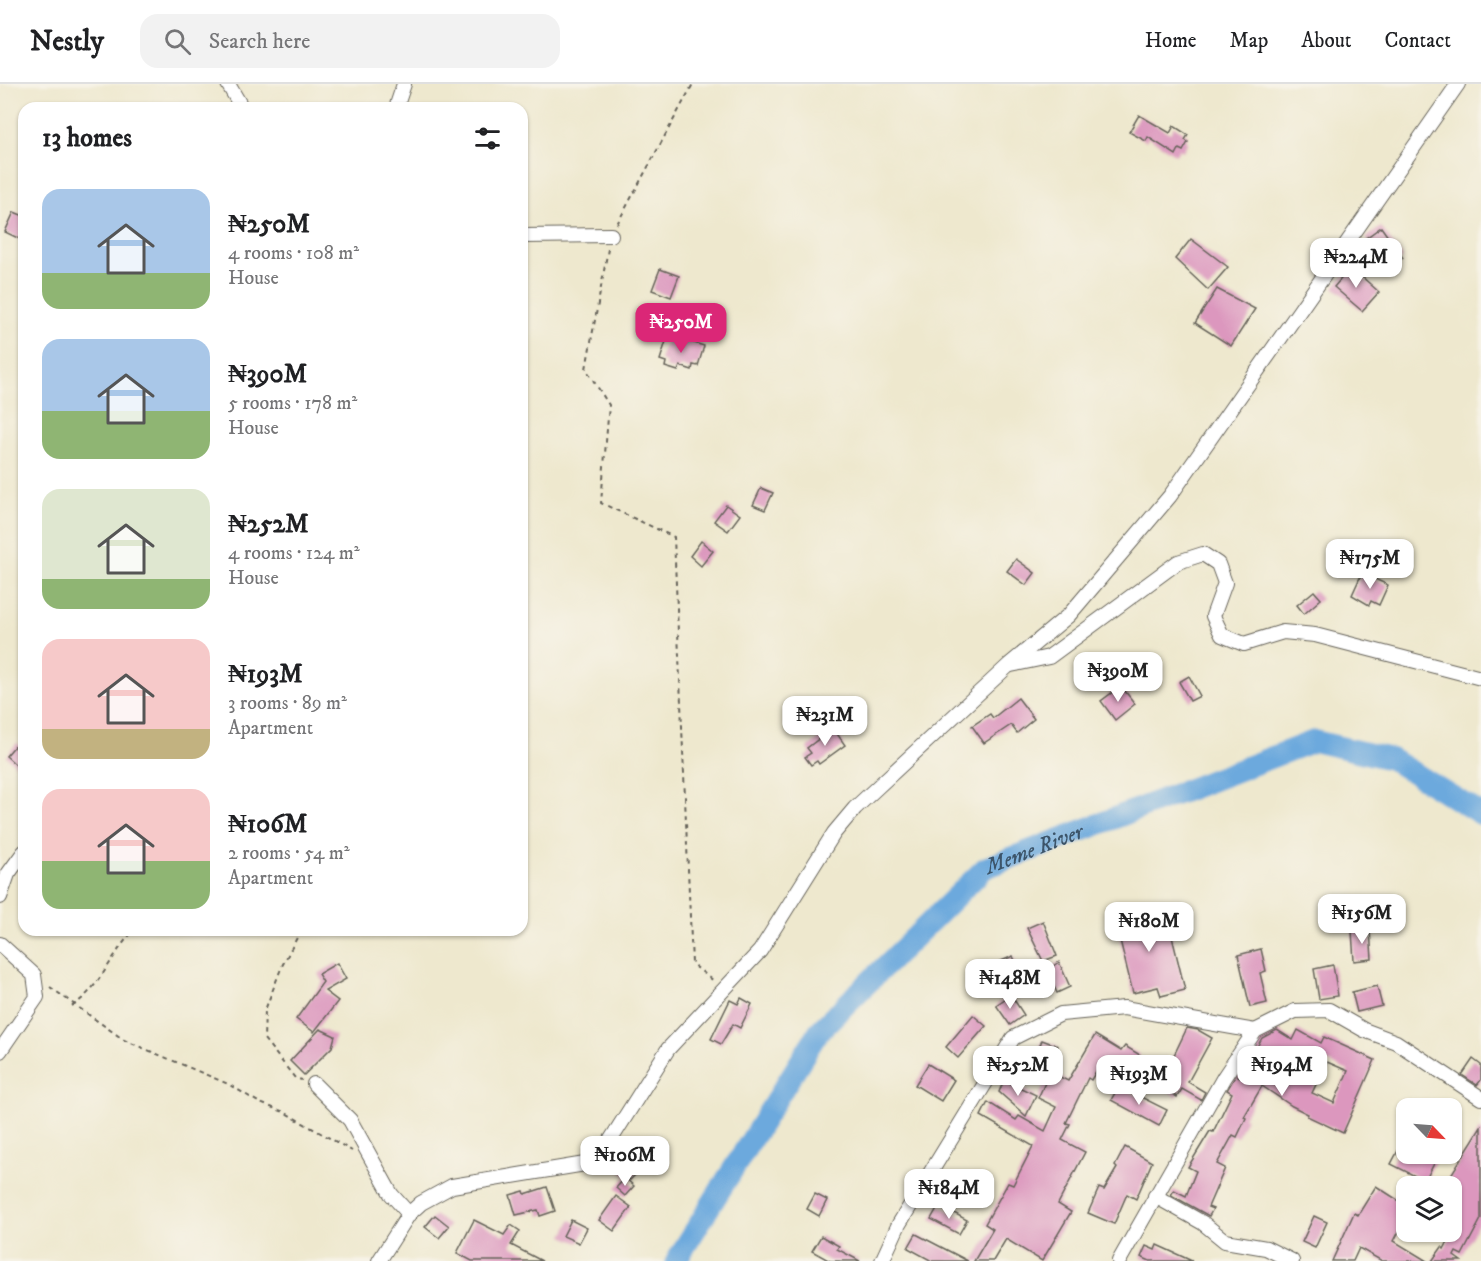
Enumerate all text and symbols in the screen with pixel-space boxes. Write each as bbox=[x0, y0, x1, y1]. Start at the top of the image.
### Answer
search box bbox=[140, 14, 560, 68]
text: Nestly bbox=[30, 24, 104, 59]
icon: search bbox=[161, 25, 194, 58]
text: Search here bbox=[209, 28, 310, 55]
text: Home bbox=[1145, 28, 1197, 54]
text: Map bbox=[1230, 28, 1268, 54]
text: About bbox=[1301, 28, 1352, 54]
text: Contact bbox=[1385, 28, 1451, 54]
text: 13 homes bbox=[42, 122, 132, 155]
icon: filters bbox=[471, 122, 504, 155]
text: ₦250M bbox=[228, 208, 310, 241]
icon: home bbox=[90, 213, 162, 285]
pin: ₦224M bbox=[1314, 238, 1398, 289]
text: 4 rooms · 108 m² bbox=[228, 241, 359, 266]
text: ₦224M bbox=[1324, 245, 1388, 270]
text: House bbox=[228, 266, 279, 291]
pin: ₦250M bbox=[639, 303, 723, 354]
text: ₦250M bbox=[649, 310, 713, 335]
text: ₦390M bbox=[228, 358, 307, 391]
icon: home bbox=[90, 363, 162, 435]
text: 5 rooms · 178 m² bbox=[228, 391, 357, 416]
text: House bbox=[228, 416, 279, 441]
text: ₦252M bbox=[228, 508, 309, 541]
icon: home bbox=[90, 513, 162, 585]
pin: ₦175M bbox=[1328, 539, 1412, 590]
text: 4 rooms · 124 m² bbox=[228, 541, 360, 566]
text: ₦175M bbox=[1340, 546, 1400, 571]
text: House bbox=[228, 566, 279, 591]
pin: ₦390M bbox=[1076, 652, 1160, 703]
text: ₦193M bbox=[228, 658, 303, 691]
text: ₦390M bbox=[1088, 659, 1148, 684]
icon: home bbox=[90, 663, 162, 735]
text: 3 rooms · 89 m² bbox=[228, 691, 347, 716]
pin: ₦231M bbox=[783, 696, 867, 747]
text: ₦231M bbox=[796, 703, 854, 728]
text: Apartment bbox=[228, 716, 313, 741]
text: ₦106M bbox=[228, 808, 308, 841]
icon: home bbox=[90, 813, 162, 885]
water label: Meme River bbox=[979, 817, 1089, 881]
text: 2 rooms · 54 m² bbox=[228, 841, 350, 866]
text: Apartment bbox=[228, 866, 313, 891]
pin: ₦156M bbox=[1320, 894, 1404, 945]
text: ₦156M bbox=[1332, 901, 1392, 926]
pin: ₦180M bbox=[1107, 902, 1191, 953]
text: ₦180M bbox=[1119, 909, 1179, 934]
pin: ₦148M bbox=[968, 959, 1052, 1010]
text: ₦148M bbox=[979, 966, 1041, 991]
pin: ₦252M bbox=[976, 1046, 1060, 1097]
pin: ₦194M bbox=[1240, 1046, 1324, 1097]
text: ₦252M bbox=[987, 1053, 1049, 1078]
text: ₦194M bbox=[1251, 1053, 1313, 1078]
pin: ₦193M bbox=[1097, 1055, 1181, 1106]
text: ₦193M bbox=[1110, 1062, 1168, 1087]
north arrow bbox=[1396, 1098, 1462, 1164]
map controls bbox=[1396, 1098, 1462, 1242]
pin: ₦106M bbox=[583, 1136, 667, 1187]
text: ₦106M bbox=[594, 1143, 656, 1168]
pin: ₦184M bbox=[907, 1169, 991, 1220]
text: ₦184M bbox=[918, 1176, 980, 1201]
button: layers bbox=[1396, 1176, 1462, 1242]

